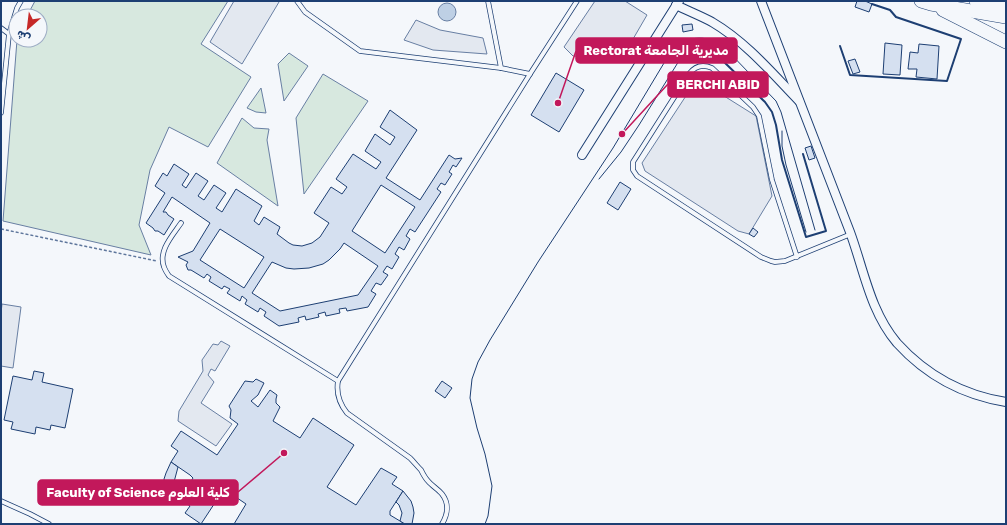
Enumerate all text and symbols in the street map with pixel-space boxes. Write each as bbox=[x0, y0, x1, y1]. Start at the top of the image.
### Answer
north arrow bbox=[8, 8, 48, 48]
text: ش bbox=[14, 27, 33, 45]
callout: Rectorat مديرية الجامعة bbox=[576, 38, 737, 63]
text: Rectorat مديرية الجامعة bbox=[583, 43, 729, 58]
callout: BERCHI ABID bbox=[668, 72, 768, 97]
text: BERCHI ABID bbox=[676, 77, 760, 92]
callout: Faculty of Science كلية العلوم bbox=[38, 480, 238, 505]
text: Faculty of Science كلية العلوم bbox=[46, 485, 230, 501]

